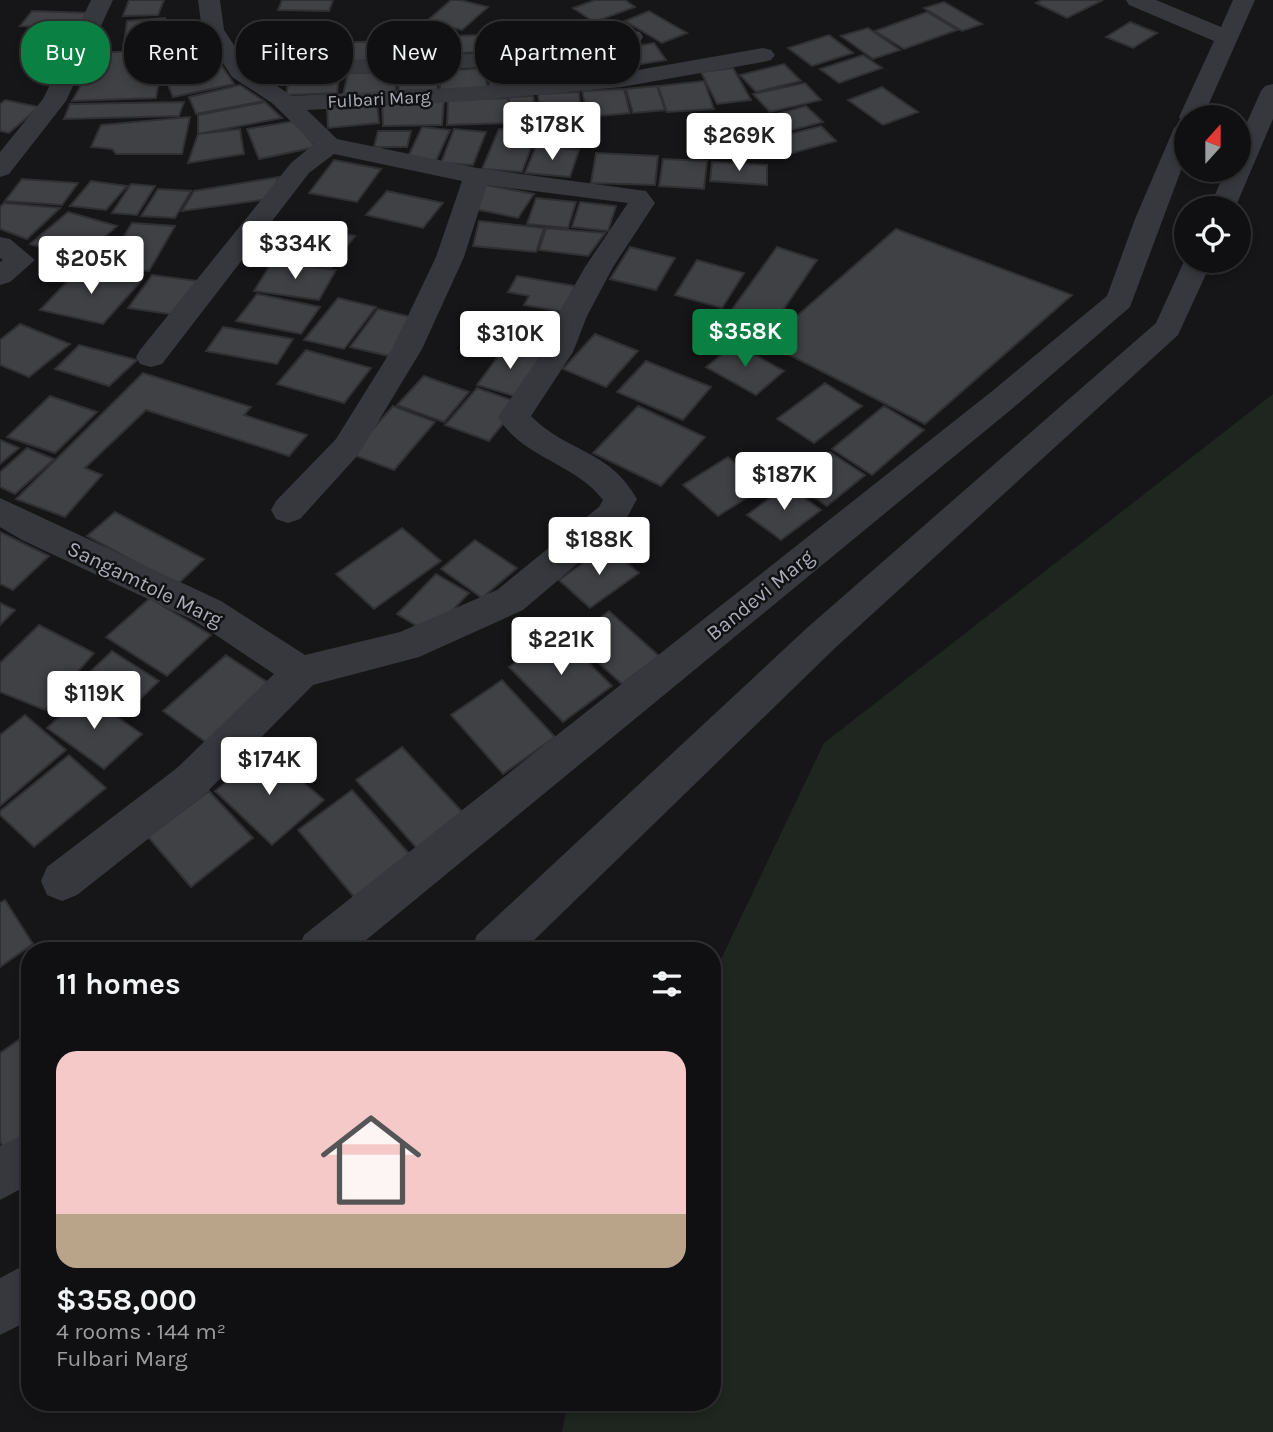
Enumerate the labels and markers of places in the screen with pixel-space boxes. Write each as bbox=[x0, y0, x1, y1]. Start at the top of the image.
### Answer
pin: $178K bbox=[503, 102, 601, 162]
pin: $269K bbox=[690, 114, 788, 173]
pin: $334K bbox=[246, 222, 344, 281]
pin: $205K bbox=[42, 236, 140, 296]
pin: $358K bbox=[696, 310, 794, 369]
pin: $310K bbox=[461, 312, 559, 371]
pin: $187K bbox=[735, 452, 833, 512]
pin: $188K bbox=[550, 518, 648, 577]
pin: $221K bbox=[512, 618, 610, 677]
pin: $119K bbox=[45, 672, 143, 731]
pin: $174K bbox=[220, 738, 318, 797]

